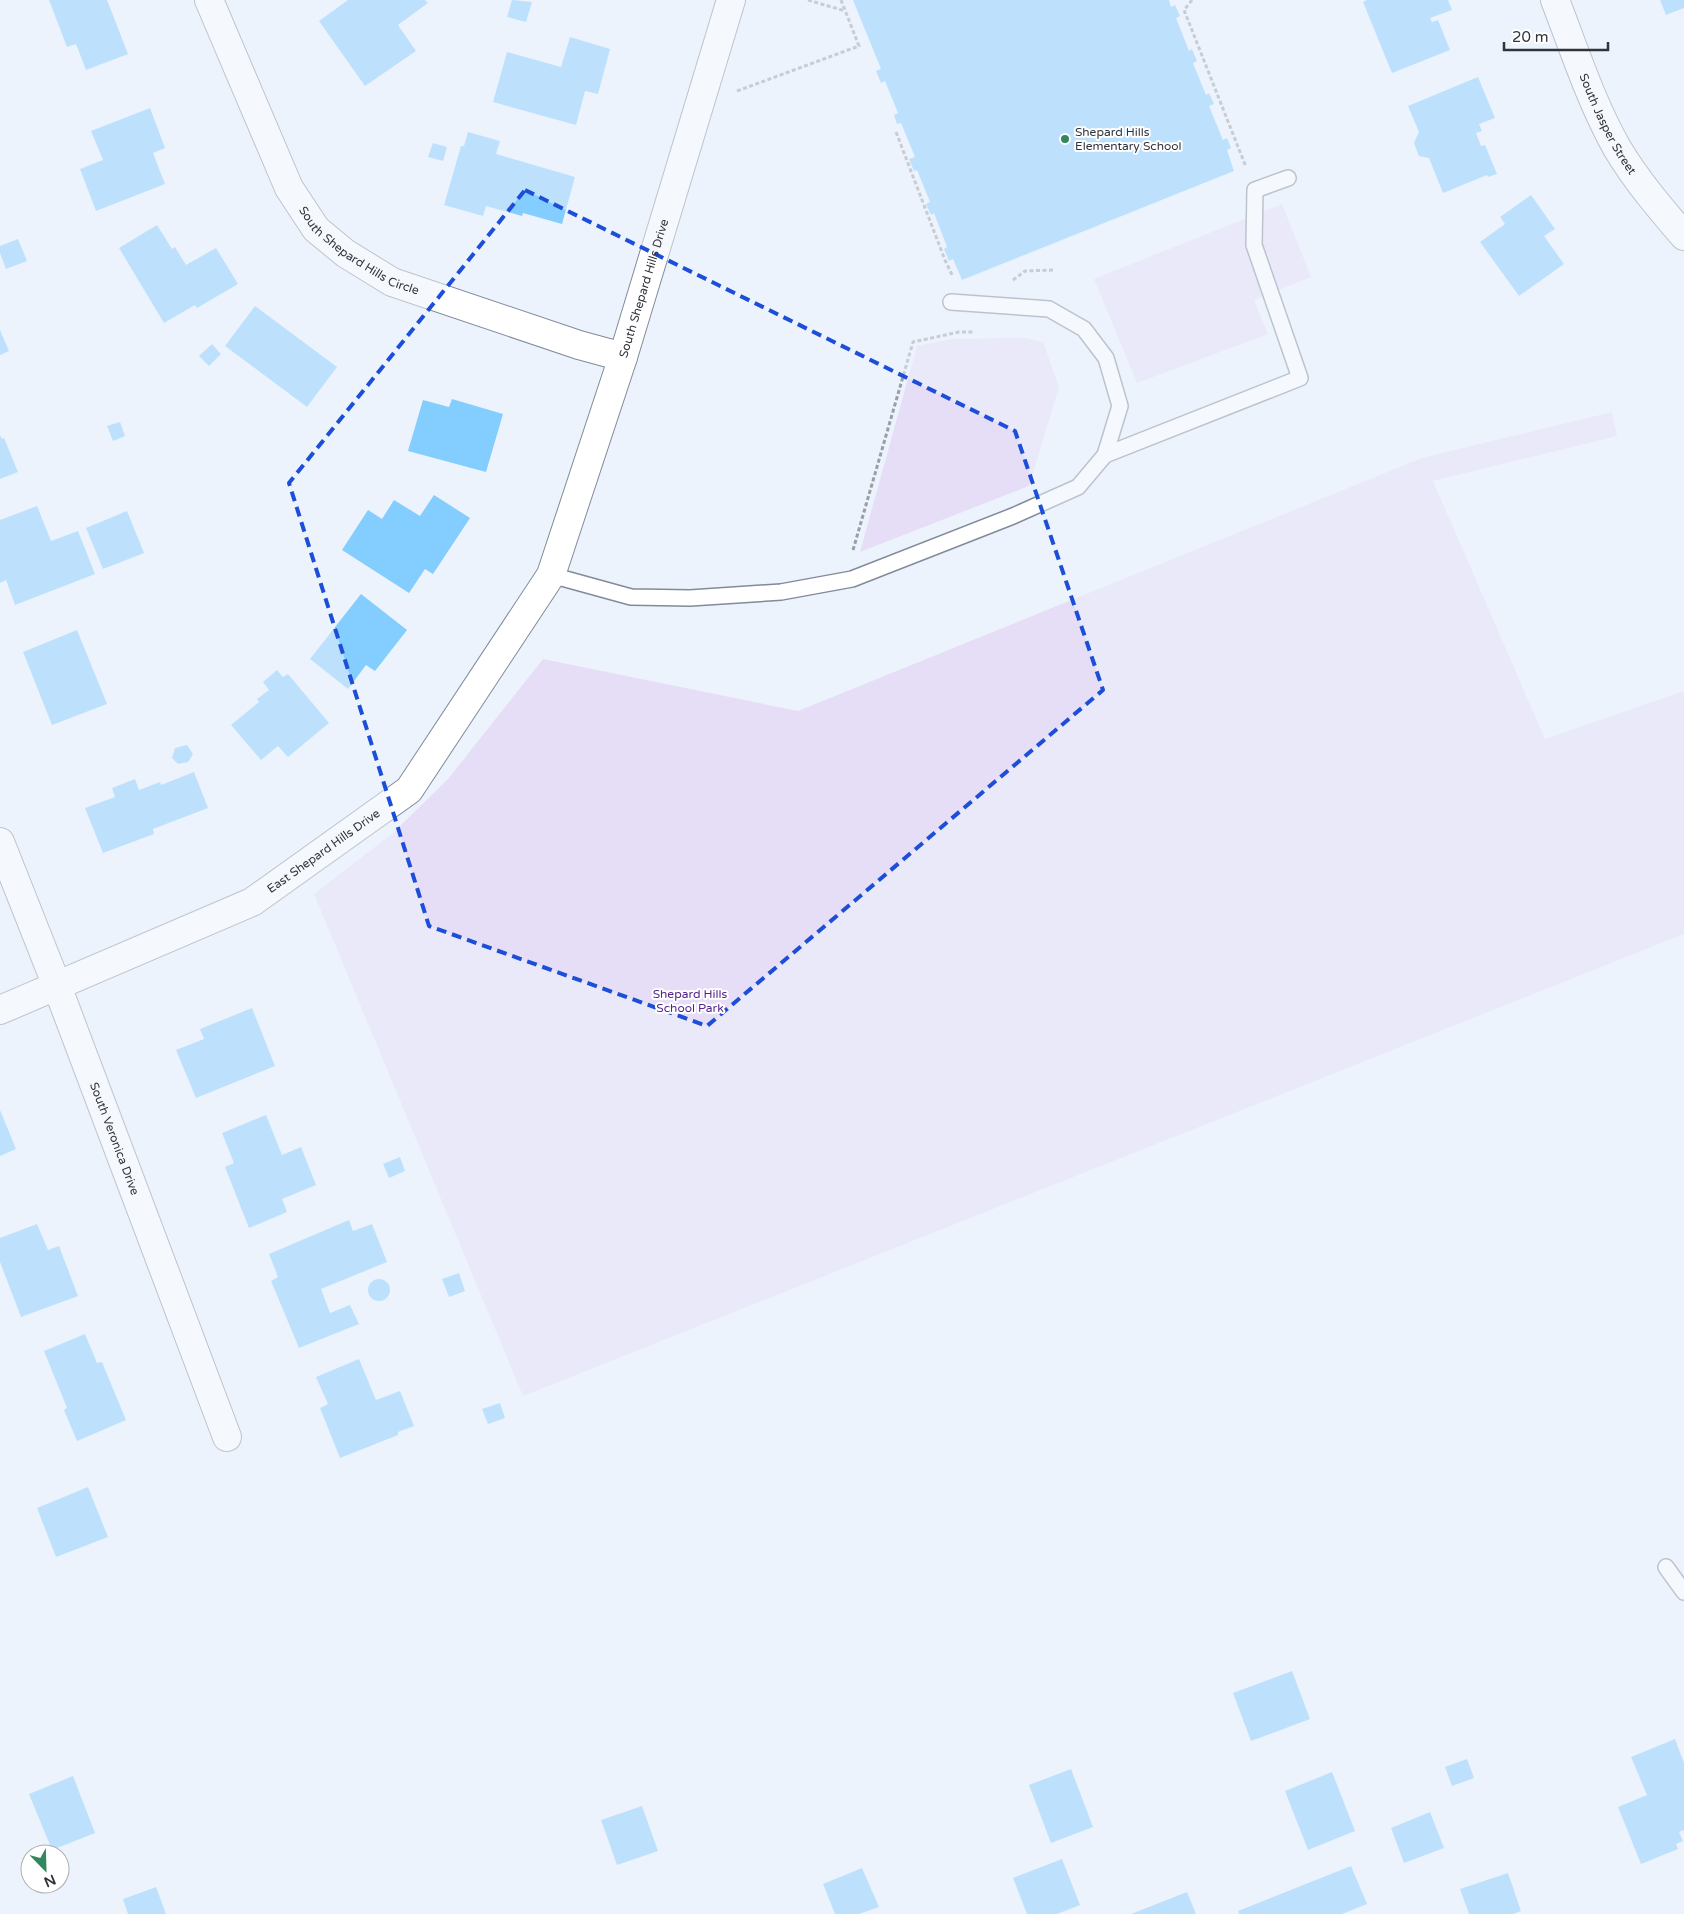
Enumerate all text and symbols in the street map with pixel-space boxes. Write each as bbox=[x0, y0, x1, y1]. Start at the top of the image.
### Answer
scale bar bbox=[1504, 20, 1608, 52]
text: 20 m bbox=[1512, 28, 1549, 46]
street label: South Jasper Street bbox=[1576, 72, 1639, 178]
place label: Shepard Hills Elementary School bbox=[1075, 125, 1182, 153]
marker: Shepard Hills Elementary School bbox=[1059, 133, 1071, 145]
street label: South Shepard Hills Circle bbox=[296, 204, 421, 298]
street label: South Shepard Hills Drive bbox=[616, 217, 671, 359]
street label: East Shepard Hills Drive bbox=[264, 806, 383, 896]
park label: Shepard Hills School Park bbox=[653, 987, 727, 1015]
street label: South Veronica Drive bbox=[87, 1080, 142, 1197]
north arrow bbox=[20, 1844, 70, 1894]
text: N bbox=[41, 1870, 58, 1891]

